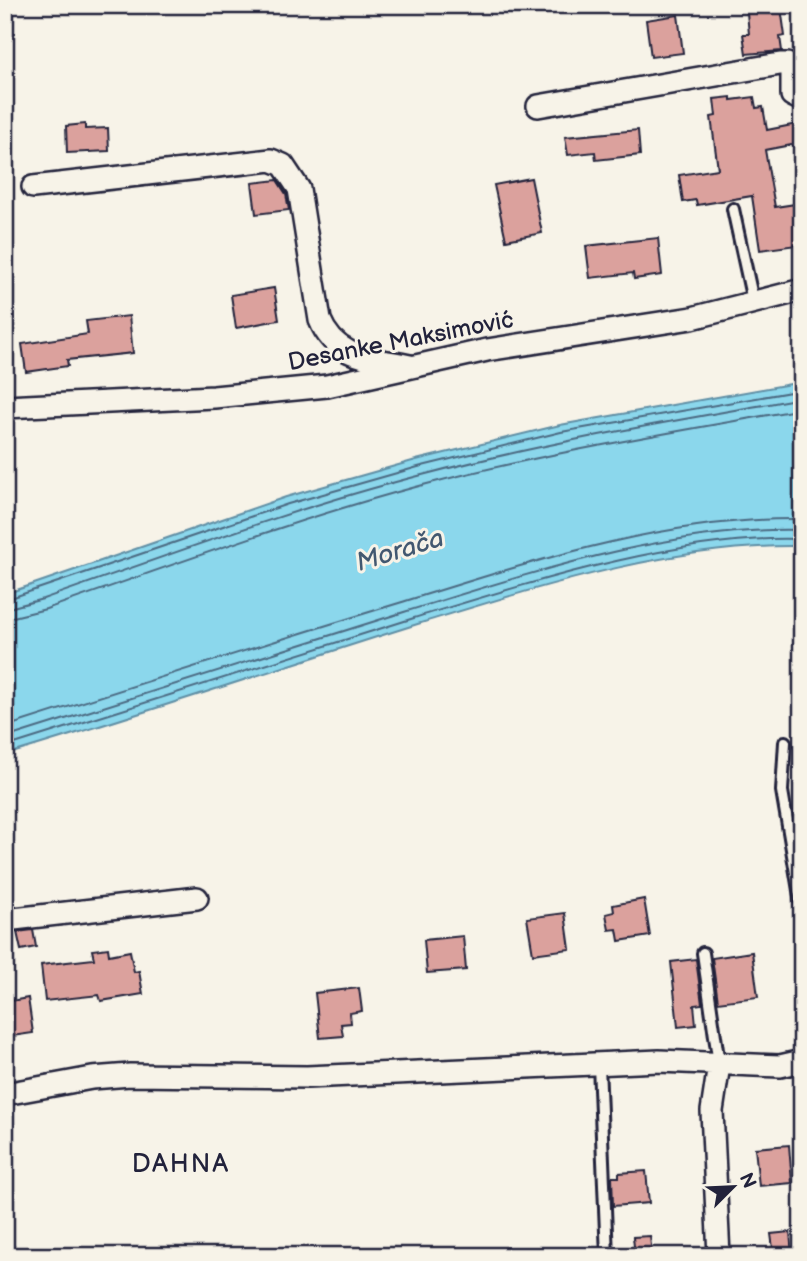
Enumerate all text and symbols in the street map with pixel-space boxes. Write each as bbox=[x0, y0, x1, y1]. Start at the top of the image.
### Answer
street label: Desanke Maksimović bbox=[286, 305, 516, 377]
water label: Morača bbox=[352, 523, 448, 579]
district label: DAHNA bbox=[132, 1149, 230, 1180]
north arrow bbox=[698, 1152, 768, 1222]
text: N bbox=[734, 1169, 761, 1192]

